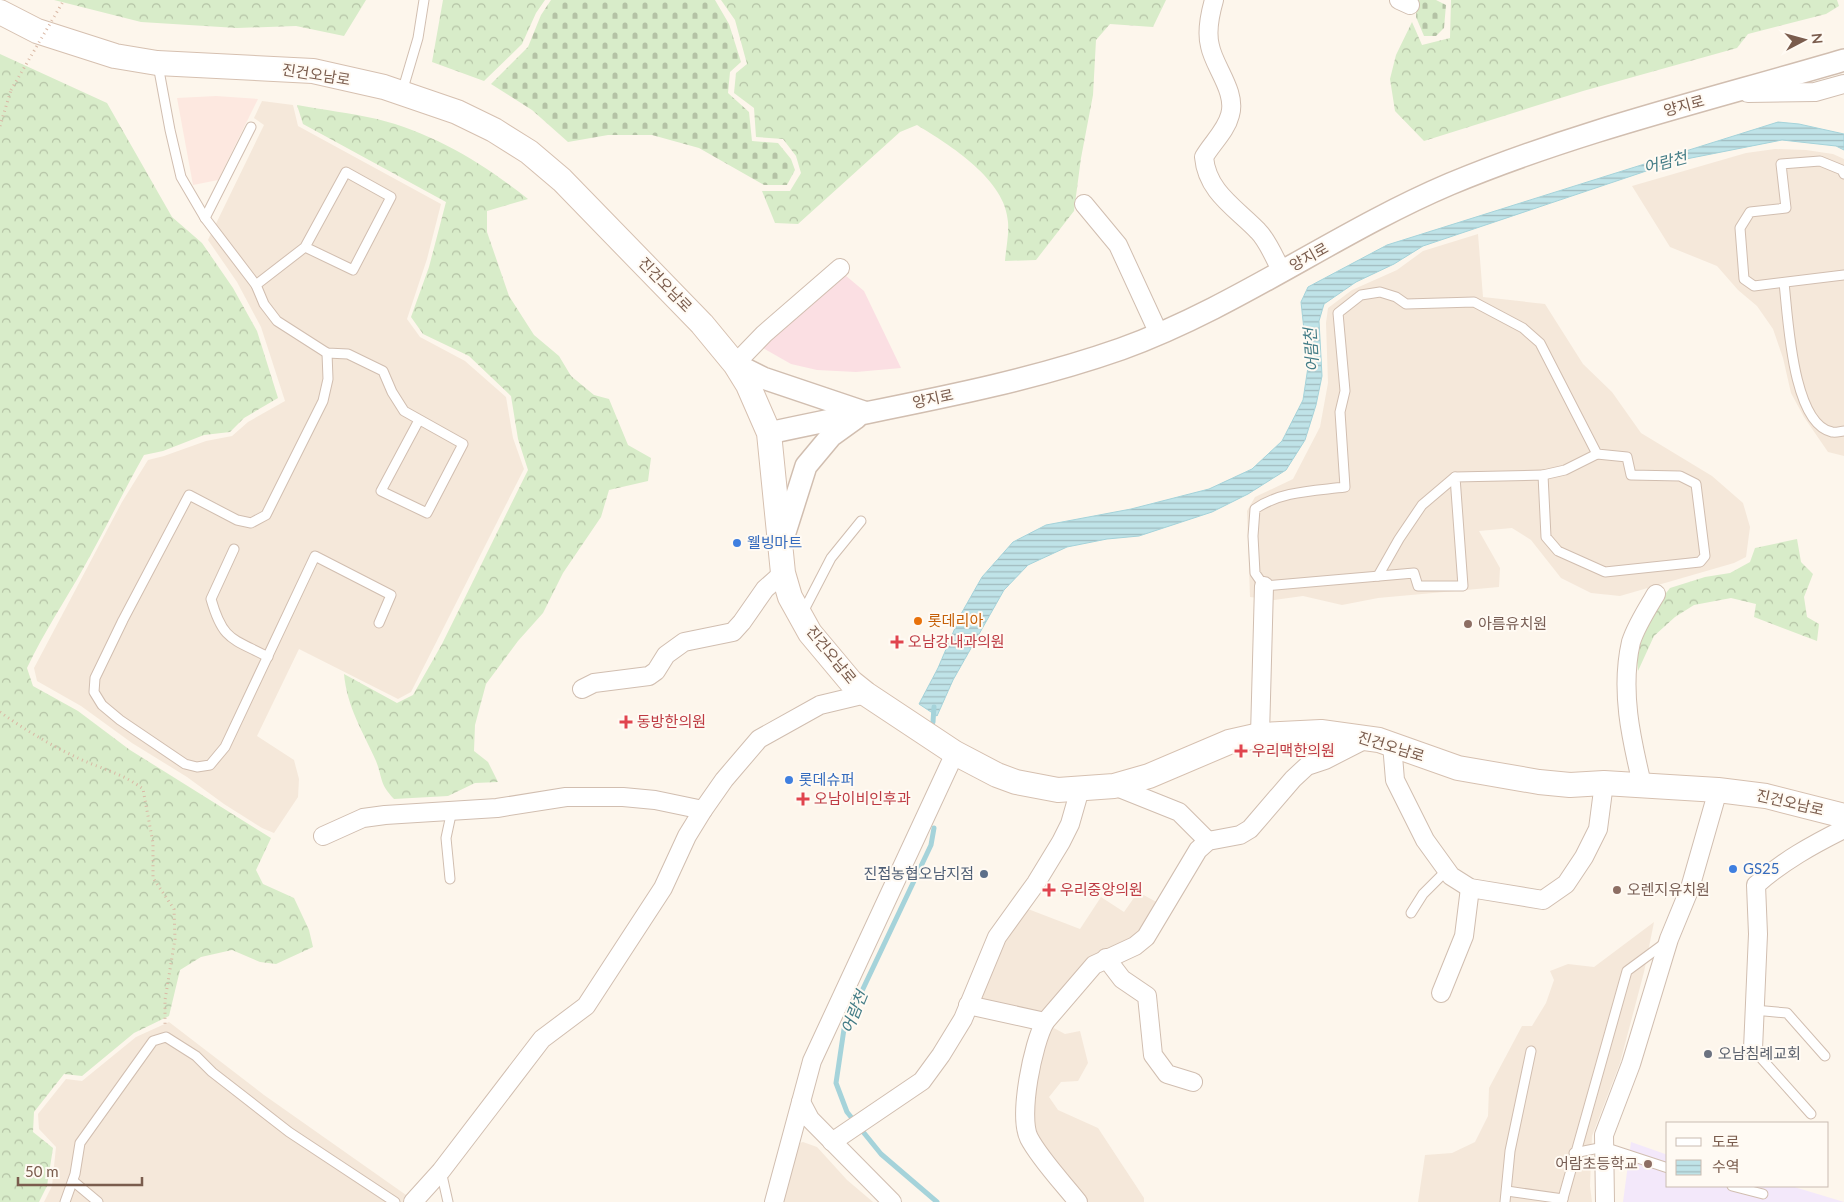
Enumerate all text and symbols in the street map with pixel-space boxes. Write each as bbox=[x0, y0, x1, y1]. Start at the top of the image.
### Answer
north arrow bbox=[1779, 15, 1829, 65]
text: N bbox=[1808, 32, 1826, 45]
street label: 진건오남로 bbox=[281, 60, 352, 88]
street label: 양지로 bbox=[1661, 91, 1706, 119]
water label: 어람천 bbox=[1641, 146, 1691, 176]
street label: 양지로 bbox=[1286, 238, 1331, 274]
street label: 진건오남로 bbox=[635, 253, 696, 315]
water label: 어람천 bbox=[1299, 325, 1322, 373]
street label: 양지로 bbox=[911, 385, 955, 411]
place label: 웰빙마트 bbox=[747, 533, 802, 551]
marker: 웰빙마트 bbox=[731, 537, 743, 549]
place label: 롯데리아 bbox=[928, 611, 983, 629]
place label: 아름유치원 bbox=[1478, 614, 1547, 632]
marker: 롯데리아 bbox=[912, 615, 924, 627]
marker: 아름유치원 bbox=[1462, 618, 1474, 630]
street label: 진건오남로 bbox=[803, 622, 860, 687]
place label: 오남강내과의원 bbox=[908, 632, 1005, 650]
marker: 오남강내과의원 bbox=[890, 635, 904, 649]
place label: 동방한의원 bbox=[637, 712, 706, 730]
marker: 동방한의원 bbox=[619, 715, 633, 729]
street label: 진건오남로 bbox=[1356, 727, 1427, 765]
place label: 우리맥한의원 bbox=[1252, 741, 1335, 759]
marker: 우리맥한의원 bbox=[1234, 744, 1248, 758]
place label: 롯데슈퍼 bbox=[799, 770, 854, 788]
marker: 롯데슈퍼 bbox=[783, 774, 795, 786]
street label: 진건오남로 bbox=[1755, 785, 1826, 819]
place label: 오남이비인후과 bbox=[814, 789, 911, 807]
marker: 오남이비인후과 bbox=[796, 792, 810, 806]
place label: GS25 bbox=[1743, 859, 1780, 877]
marker: GS25 bbox=[1727, 863, 1739, 875]
place label: 진접농협오남지점 bbox=[864, 864, 974, 882]
marker: 진접농협오남지점 bbox=[978, 868, 990, 880]
place label: 우리중앙의원 bbox=[1060, 880, 1143, 898]
place label: 오렌지유치원 bbox=[1627, 880, 1710, 898]
marker: 우리중앙의원 bbox=[1042, 883, 1056, 897]
marker: 오렌지유치원 bbox=[1611, 884, 1623, 896]
water label: 어람천 bbox=[836, 986, 871, 1036]
place label: 오남침례교회 bbox=[1718, 1044, 1801, 1062]
marker: 오남침례교회 bbox=[1702, 1048, 1714, 1060]
legend bbox=[1666, 1122, 1829, 1187]
text: 도로 bbox=[1712, 1132, 1740, 1150]
scale bar bbox=[18, 1154, 141, 1186]
place label: 어람초등학교 bbox=[1555, 1154, 1638, 1172]
text: 수역 bbox=[1712, 1157, 1740, 1175]
marker: 어람초등학교 bbox=[1642, 1158, 1654, 1170]
text: 50 m bbox=[25, 1162, 59, 1180]

